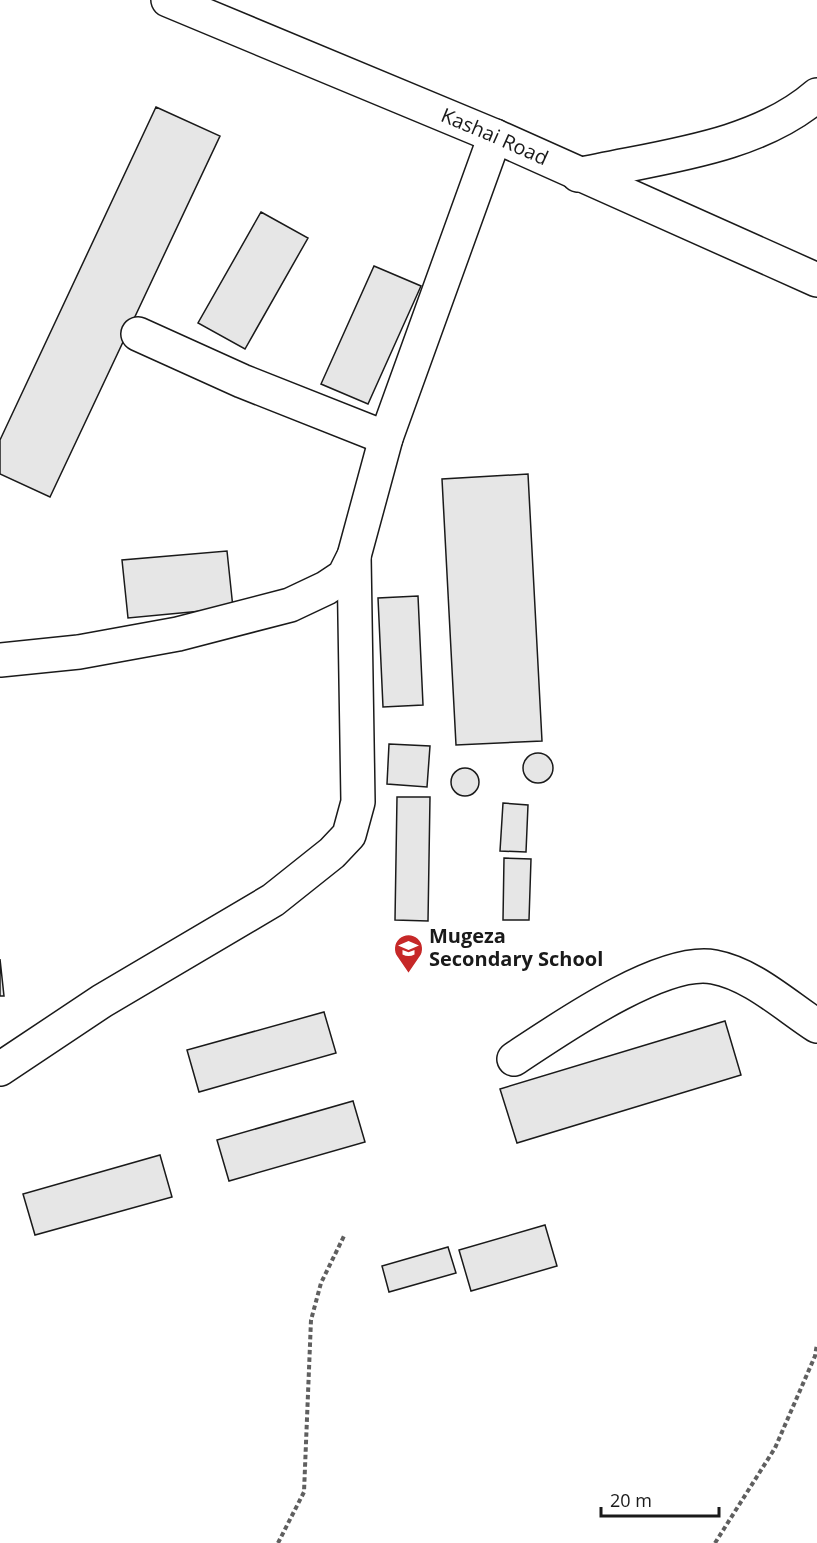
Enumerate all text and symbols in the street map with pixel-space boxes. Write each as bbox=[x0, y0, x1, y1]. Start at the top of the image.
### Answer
street label: Kashai Road bbox=[437, 101, 553, 171]
place label: Mugeza Secondary School bbox=[429, 922, 603, 972]
school or university icon: Mugeza Secondary School bbox=[392, 932, 424, 974]
scale bar bbox=[601, 1480, 720, 1518]
text: 20 m bbox=[610, 1488, 652, 1512]

